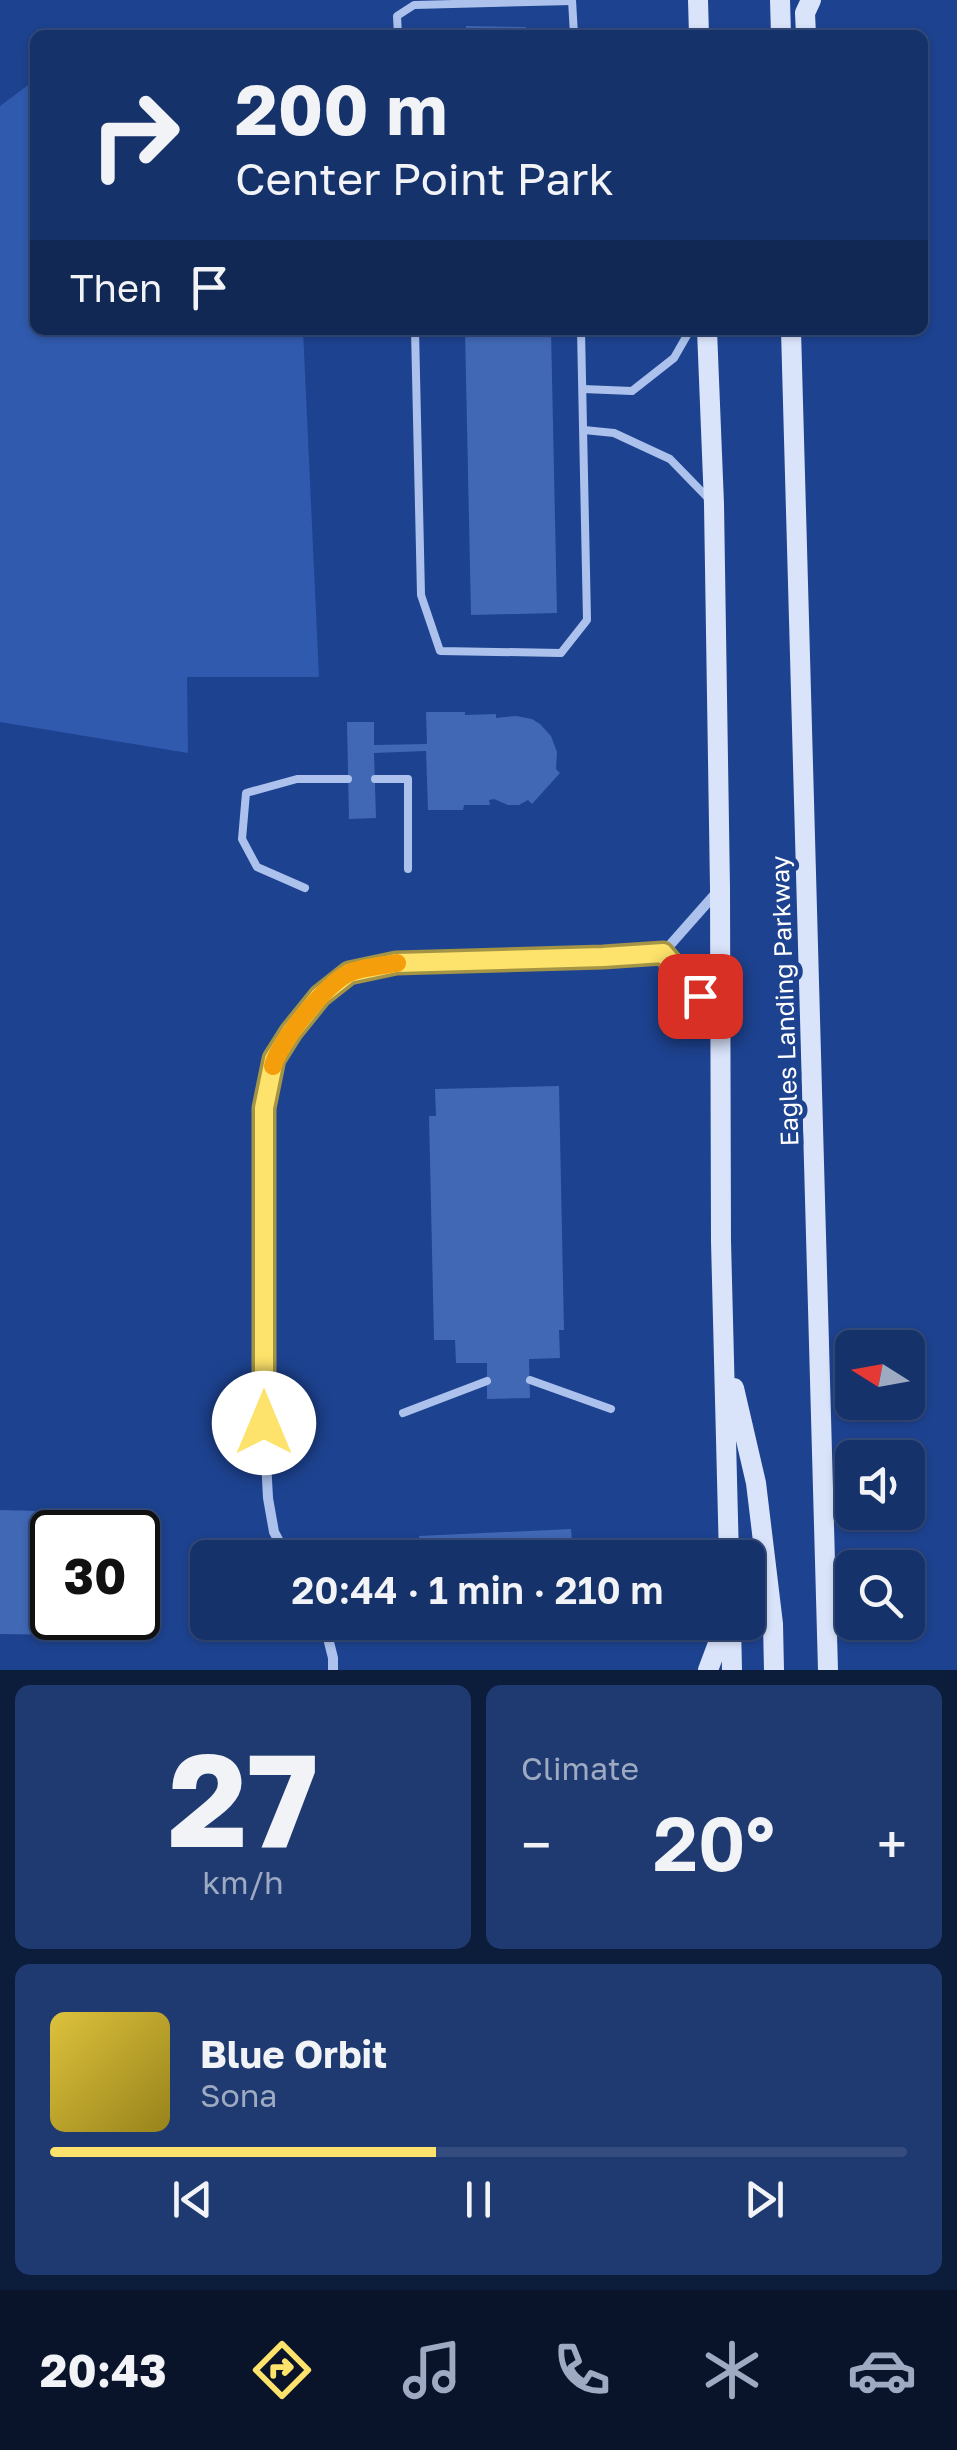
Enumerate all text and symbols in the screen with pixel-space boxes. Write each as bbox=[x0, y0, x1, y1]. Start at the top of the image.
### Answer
text: 200 m bbox=[235, 66, 447, 150]
icon: right bbox=[70, 70, 200, 200]
text: Center Point Park bbox=[235, 151, 614, 205]
icon: arrive bbox=[182, 260, 237, 315]
text: Then bbox=[70, 265, 162, 310]
street label: Eagles Landing Parkway bbox=[763, 855, 805, 1147]
pin bbox=[658, 954, 743, 1039]
icon: arrive bbox=[673, 969, 728, 1024]
north arrow bbox=[835, 1330, 925, 1420]
map controls bbox=[835, 1330, 925, 1640]
position arrow bbox=[212, 1371, 316, 1475]
button: sound bbox=[835, 1440, 925, 1530]
speed limit sign: 30 bbox=[30, 1510, 160, 1640]
button: search bbox=[835, 1550, 925, 1640]
text: 20:44 · 1 min · 210 m bbox=[291, 1567, 664, 1612]
text: 27 bbox=[168, 1720, 318, 1876]
text: Climate bbox=[521, 1749, 639, 1787]
text: 20° bbox=[653, 1797, 775, 1888]
text: − bbox=[521, 1811, 551, 1877]
text: + bbox=[877, 1811, 907, 1877]
text: km/h bbox=[202, 1863, 284, 1901]
text: Blue Orbit bbox=[200, 2031, 387, 2076]
text: Sona bbox=[200, 2076, 277, 2114]
icon: previous bbox=[165, 2172, 220, 2227]
icon: pause bbox=[451, 2172, 506, 2227]
icon: next bbox=[737, 2172, 792, 2227]
icon: directions bbox=[247, 2335, 317, 2405]
icon: music bbox=[397, 2335, 467, 2405]
icon: phone bbox=[547, 2335, 617, 2405]
icon: climate bbox=[697, 2335, 767, 2405]
icon: car bbox=[847, 2335, 917, 2405]
text: 20:43 bbox=[40, 2343, 167, 2397]

